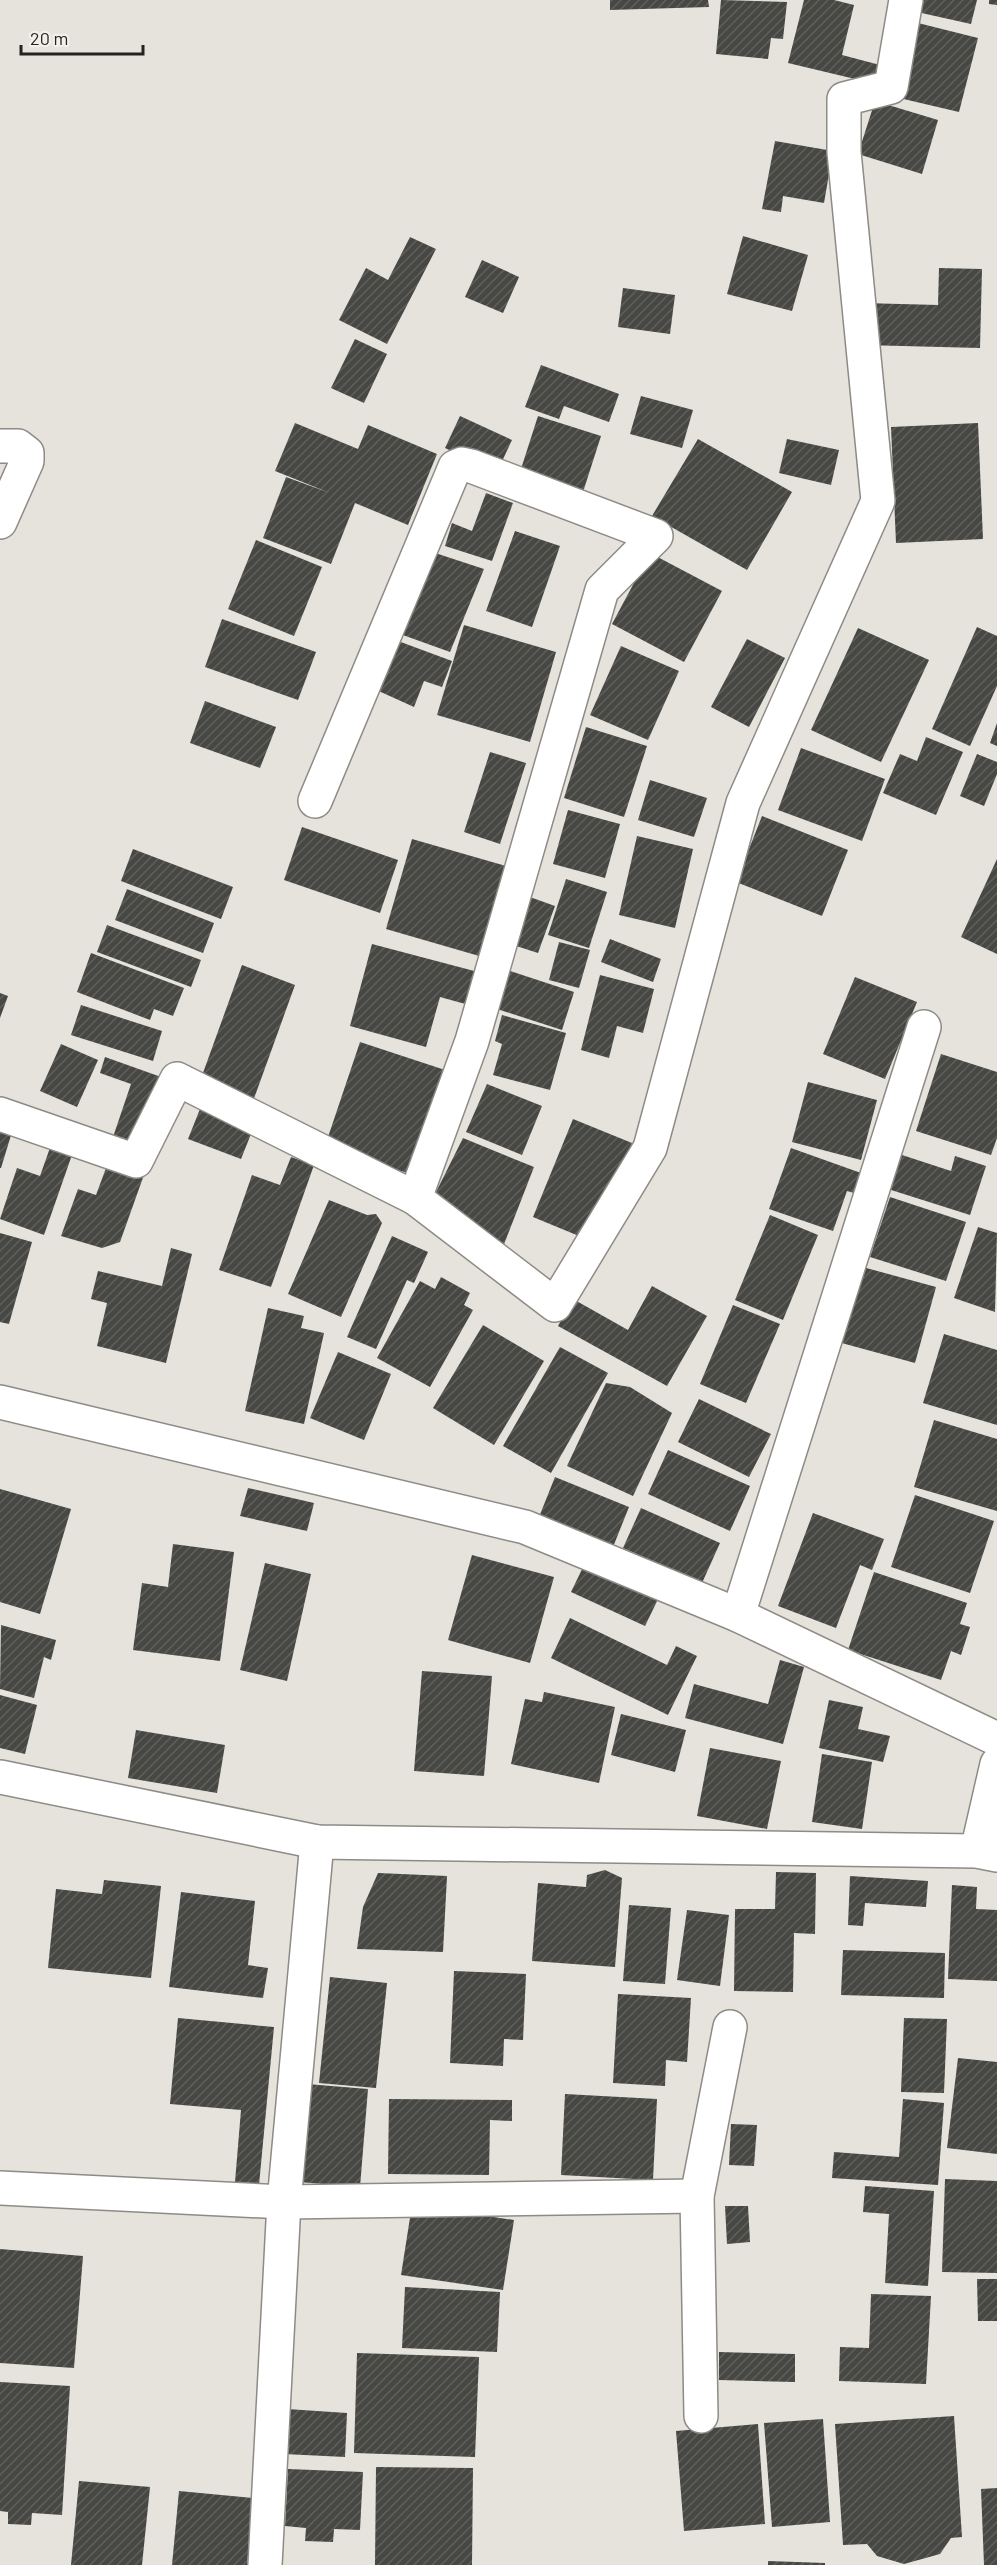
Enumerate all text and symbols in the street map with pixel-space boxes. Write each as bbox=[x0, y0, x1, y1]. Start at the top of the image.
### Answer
scale bar bbox=[21, 18, 142, 56]
text: 20 m bbox=[30, 27, 68, 49]

